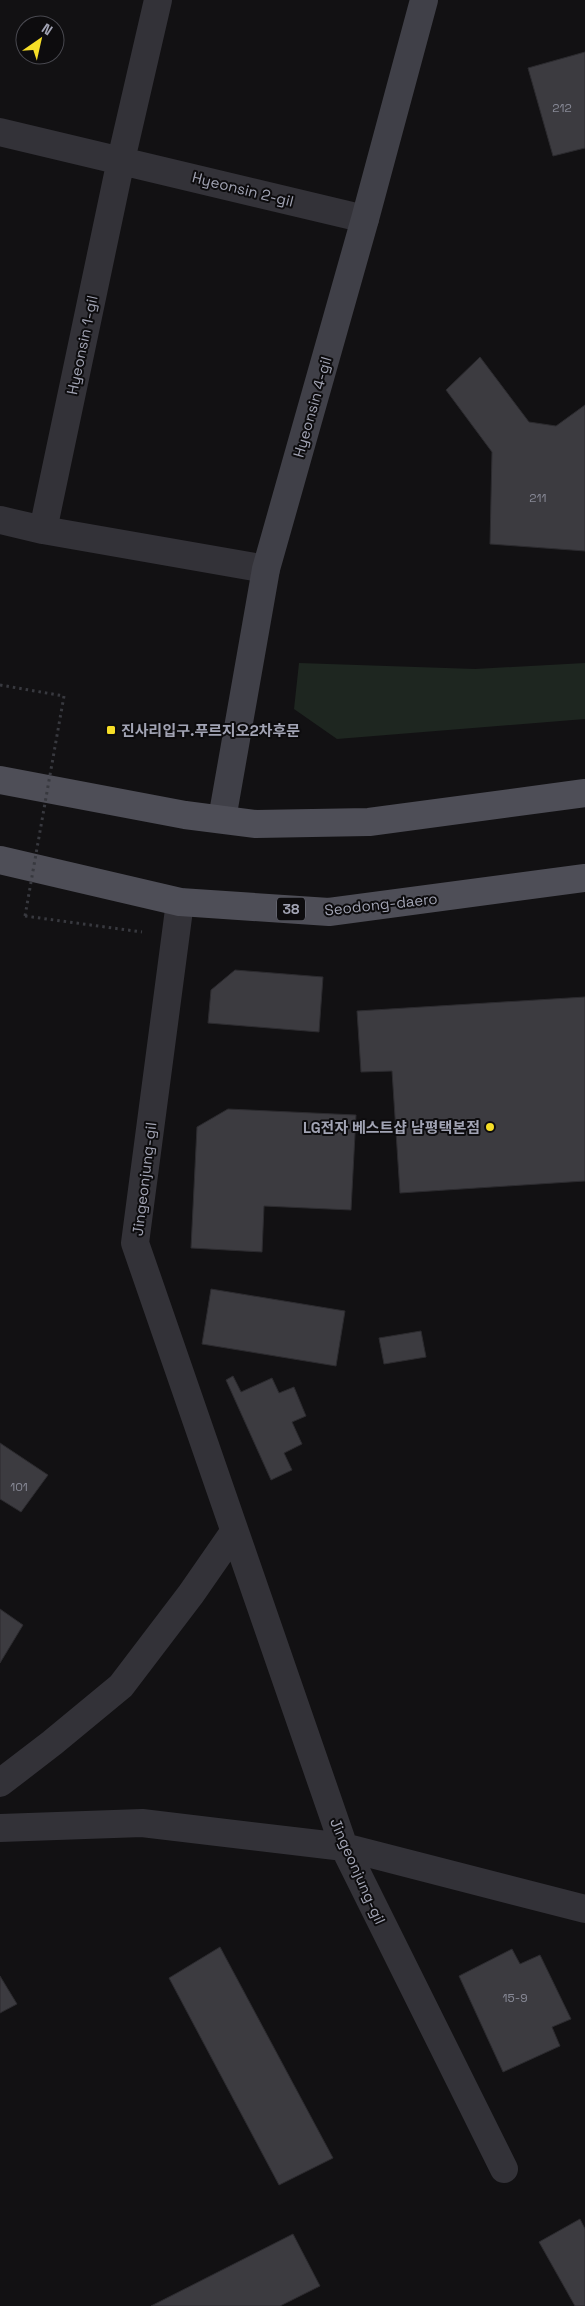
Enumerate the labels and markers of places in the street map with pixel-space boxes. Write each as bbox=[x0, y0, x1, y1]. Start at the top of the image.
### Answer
place label: 진사리입구.푸르지오2차후문 bbox=[121, 721, 300, 740]
marker: 진사리입구.푸르지오2차후문 bbox=[105, 724, 117, 736]
place label: LG전자 베스트샵 남평택본점 bbox=[303, 1118, 480, 1137]
marker: LG전자 베스트샵 남평택본점 bbox=[484, 1121, 496, 1133]

